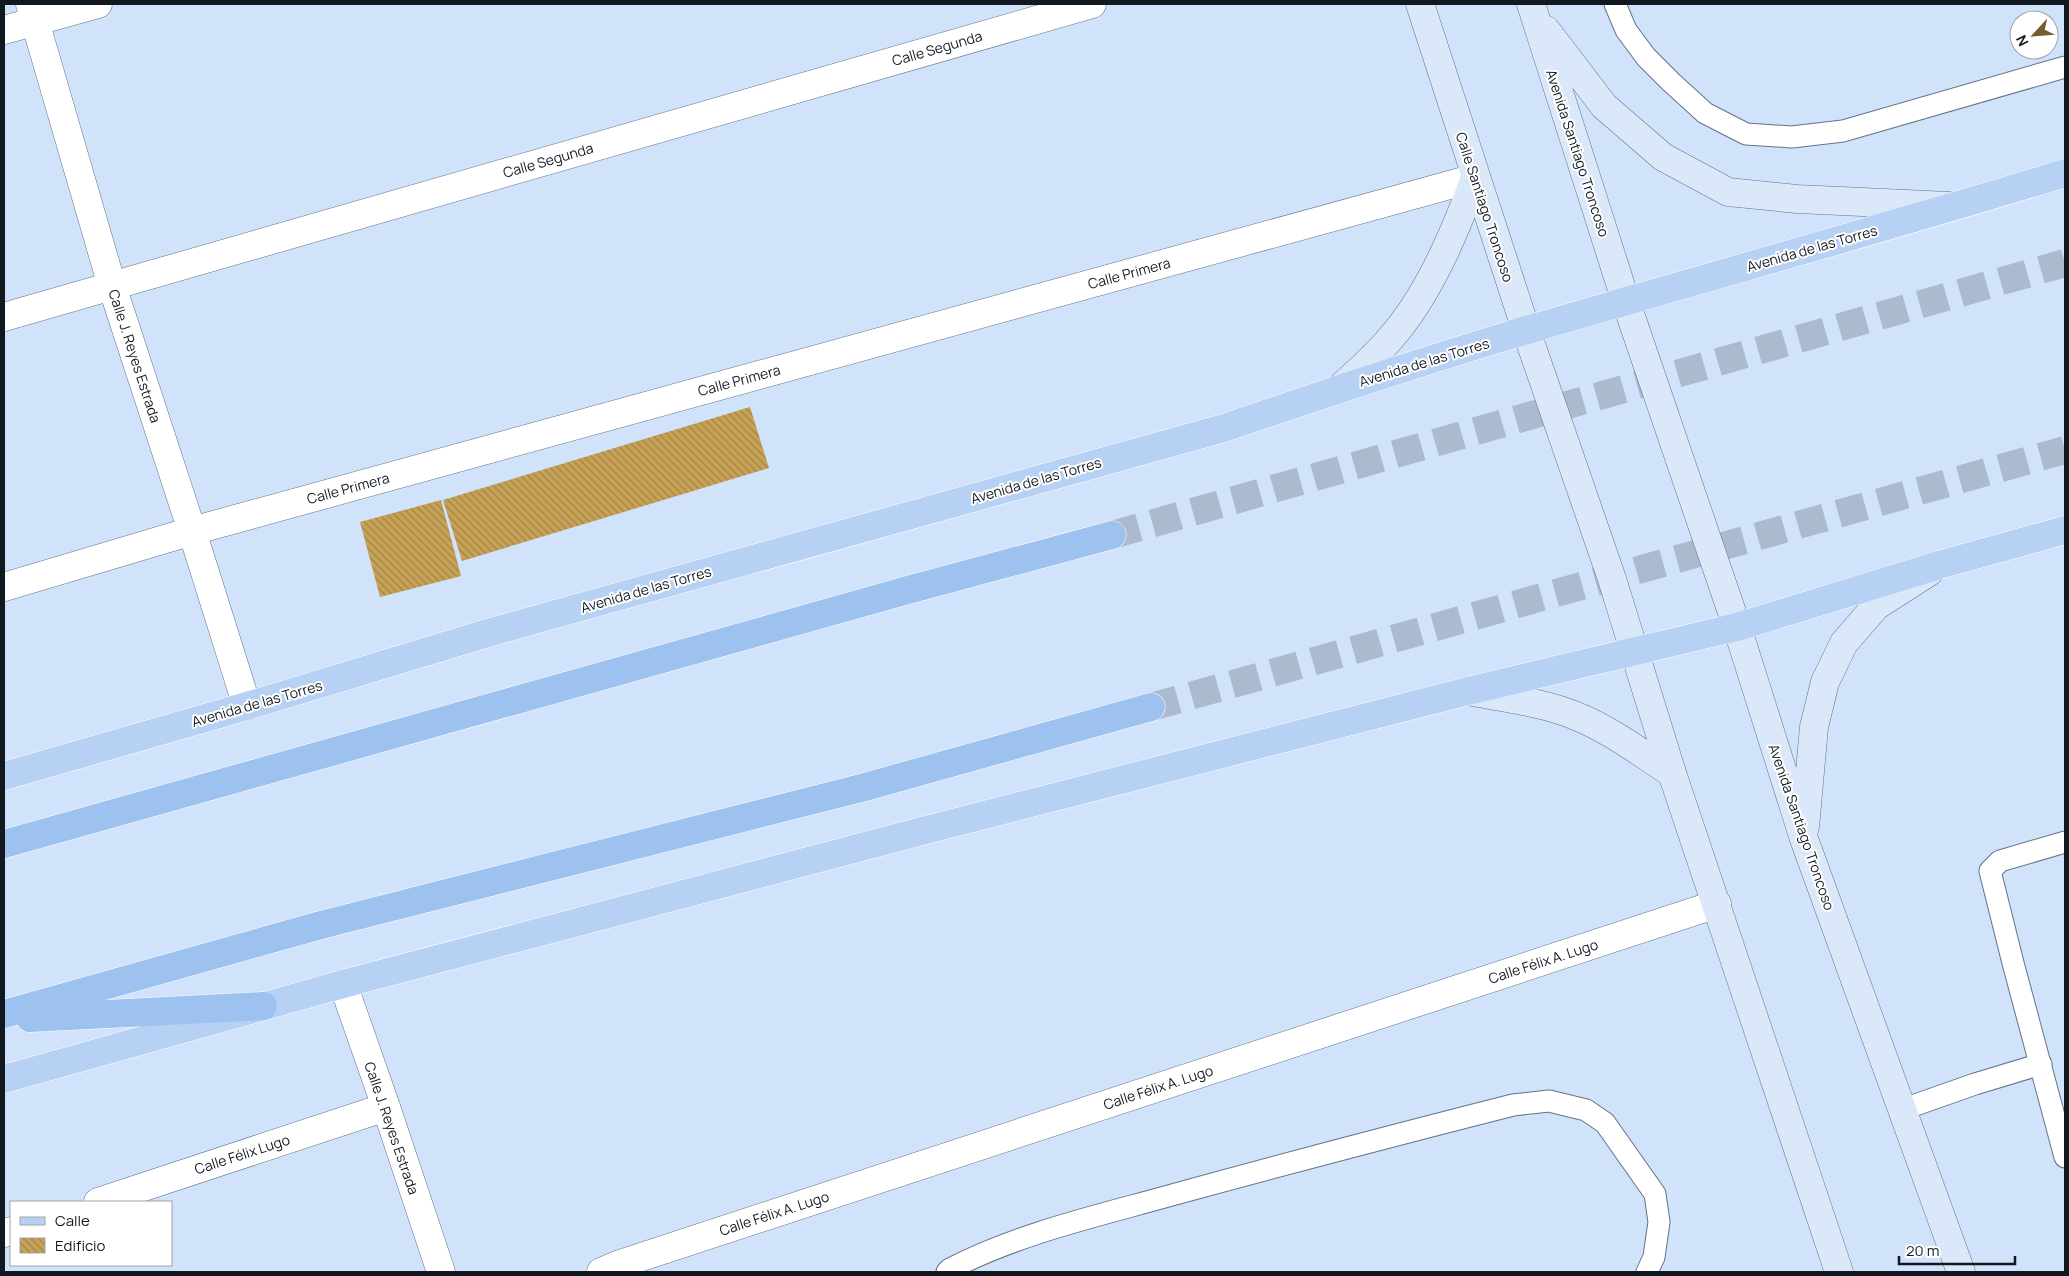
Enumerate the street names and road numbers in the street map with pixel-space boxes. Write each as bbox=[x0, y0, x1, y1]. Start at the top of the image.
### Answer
street label: Calle Segunda bbox=[890, 26, 984, 70]
street label: Avenida Santiago Troncoso bbox=[1542, 67, 1614, 239]
street label: Calle Santiago Troncoso bbox=[1452, 130, 1518, 284]
street label: Calle Segunda bbox=[501, 138, 595, 182]
street label: Avenida de las Torres bbox=[1744, 220, 1880, 276]
street label: Calle Primera bbox=[1086, 253, 1172, 293]
street label: Calle J. Reyes Estrada bbox=[104, 287, 166, 425]
street label: Avenida de las Torres bbox=[1357, 333, 1491, 391]
street label: Calle Primera bbox=[696, 360, 782, 400]
street label: Avenida de las Torres bbox=[968, 452, 1104, 508]
street label: Calle Primera bbox=[305, 468, 391, 508]
street label: Avenida de las Torres bbox=[578, 561, 714, 617]
street label: Avenida de las Torres bbox=[189, 675, 325, 731]
street label: Avenida Santiago Troncoso bbox=[1765, 741, 1839, 913]
street label: Calle Félix A. Lugo bbox=[1486, 934, 1600, 988]
street label: Calle J. Reyes Estrada bbox=[360, 1059, 424, 1197]
street label: Calle Félix A. Lugo bbox=[1101, 1060, 1215, 1114]
street label: Calle Félix Lugo bbox=[192, 1130, 292, 1178]
street label: Calle Félix A. Lugo bbox=[717, 1186, 831, 1240]

